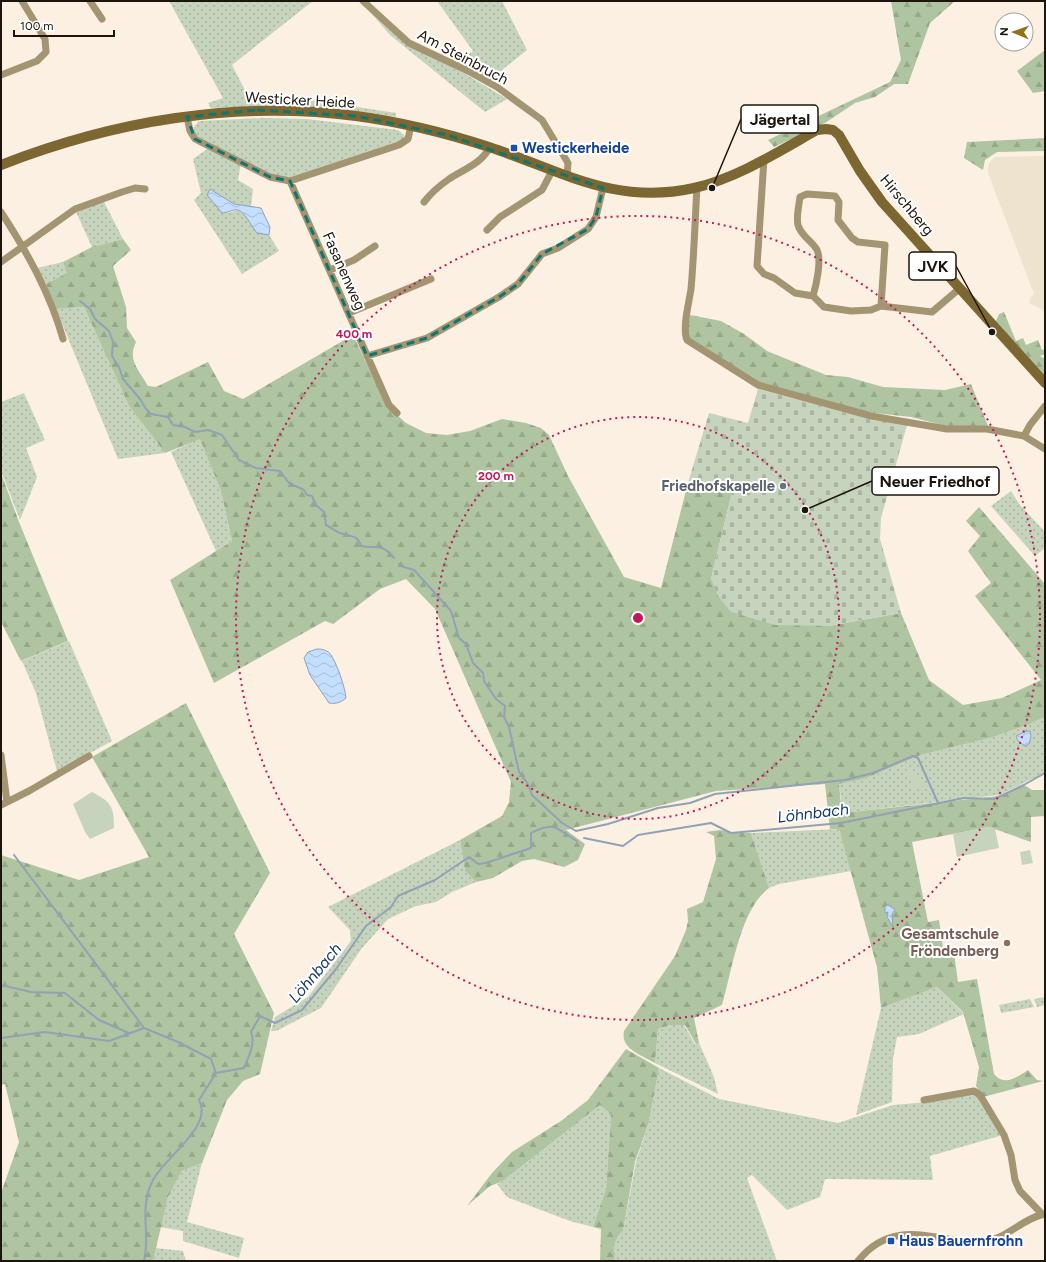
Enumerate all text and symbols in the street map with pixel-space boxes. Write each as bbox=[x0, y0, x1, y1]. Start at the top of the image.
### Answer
scale bar bbox=[14, 12, 114, 38]
north arrow bbox=[994, 12, 1034, 52]
text: 100 m bbox=[20, 19, 54, 33]
street label: Am Steinbruch bbox=[415, 26, 511, 88]
text: N bbox=[998, 27, 1011, 36]
street label: Westicker Heide bbox=[244, 88, 356, 112]
callout: Jägertal bbox=[741, 105, 818, 133]
text: Jägertal bbox=[750, 110, 810, 129]
place label: Westickerheide bbox=[522, 139, 630, 157]
marker: Westickerheide bbox=[509, 143, 519, 153]
street label: Hirschberg bbox=[876, 171, 938, 239]
street label: Fasanenweg bbox=[319, 229, 369, 313]
callout: JVK bbox=[909, 252, 956, 280]
text: JVK bbox=[917, 257, 949, 276]
text: 400 m bbox=[336, 327, 372, 341]
callout: Neuer Friedhof bbox=[872, 467, 999, 495]
text: 200 m bbox=[478, 469, 514, 483]
text: Neuer Friedhof bbox=[879, 472, 991, 491]
place label: Friedhofskapelle bbox=[661, 477, 776, 495]
marker: Friedhofskapelle bbox=[778, 481, 788, 491]
centre of rings bbox=[631, 611, 645, 625]
water label: Löhnbach bbox=[776, 799, 850, 827]
place label: Gesamtschule Fröndenberg bbox=[901, 925, 1000, 960]
marker: Gesamtschule Fröndenberg bbox=[1002, 938, 1012, 948]
water label: Löhnbach bbox=[285, 939, 345, 1007]
place label: Haus Bauernfrohn bbox=[899, 1232, 1023, 1250]
marker: Haus Bauernfrohn bbox=[886, 1236, 896, 1246]

